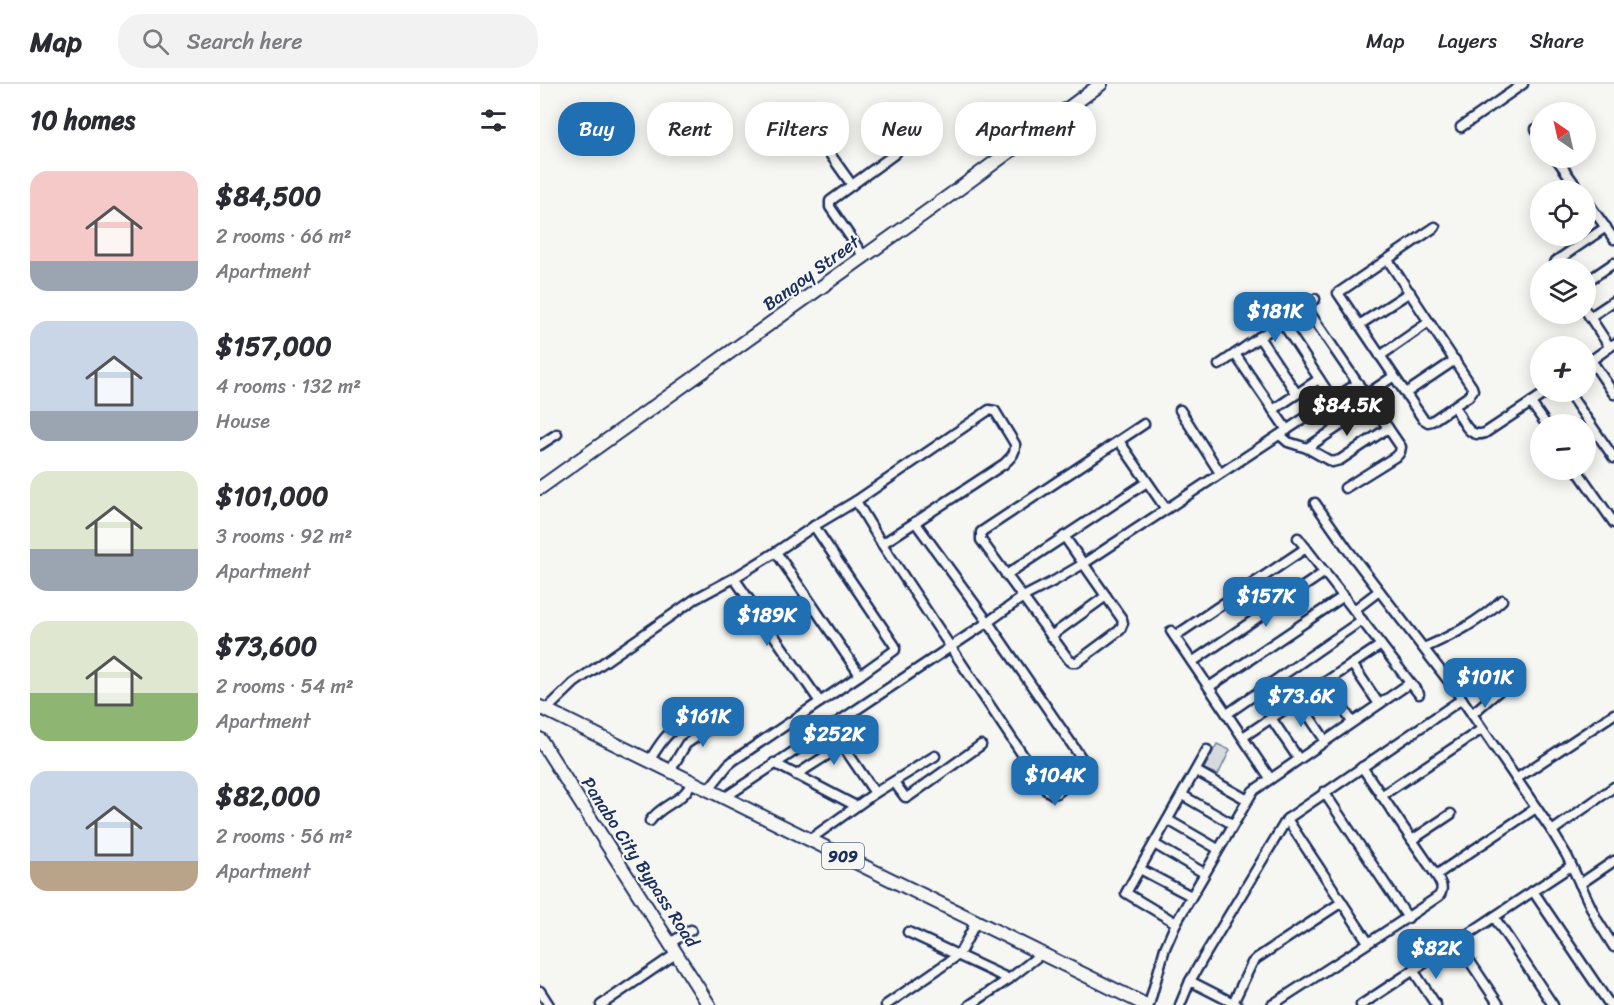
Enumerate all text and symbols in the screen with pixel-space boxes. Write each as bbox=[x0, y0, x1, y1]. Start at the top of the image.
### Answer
search box bbox=[118, 14, 538, 68]
text: Map bbox=[30, 17, 82, 66]
text: Search here bbox=[187, 22, 303, 61]
text: Map bbox=[1366, 22, 1405, 60]
text: Layers bbox=[1438, 22, 1497, 60]
text: Share bbox=[1530, 22, 1584, 60]
icon: search bbox=[139, 25, 172, 58]
text: 10 homes bbox=[30, 97, 135, 143]
chip: Buy bbox=[558, 102, 635, 156]
chip: Rent bbox=[647, 102, 733, 156]
chip: Filters bbox=[745, 102, 849, 156]
chip: New bbox=[861, 102, 943, 156]
chip: Apartment bbox=[955, 102, 1096, 156]
north arrow bbox=[1530, 102, 1596, 168]
map controls bbox=[1530, 102, 1596, 480]
icon: filters bbox=[477, 104, 510, 137]
text: $84,500 bbox=[216, 173, 321, 219]
button: locate bbox=[1530, 180, 1596, 246]
icon: home bbox=[78, 195, 150, 267]
text: 2 rooms · 66 m² bbox=[216, 219, 352, 254]
street label: Bangoy Street bbox=[755, 226, 867, 319]
text: Apartment bbox=[216, 254, 310, 289]
button: layers bbox=[1530, 258, 1596, 324]
pin: $181K bbox=[1233, 292, 1317, 343]
text: $181K bbox=[1248, 294, 1302, 329]
text: $157,000 bbox=[216, 323, 332, 369]
button: + bbox=[1530, 336, 1596, 402]
icon: home bbox=[78, 345, 150, 417]
text: 4 rooms · 132 m² bbox=[216, 369, 361, 404]
pin: $84.5K bbox=[1298, 386, 1396, 437]
text: $84.5K bbox=[1313, 388, 1381, 423]
text: House bbox=[216, 404, 270, 439]
button: − bbox=[1530, 414, 1596, 480]
text: $101,000 bbox=[216, 473, 329, 519]
icon: home bbox=[78, 495, 150, 567]
text: 3 rooms · 92 m² bbox=[216, 519, 352, 554]
text: Apartment bbox=[216, 554, 310, 589]
pin: $157K bbox=[1224, 577, 1308, 628]
text: $157K bbox=[1237, 579, 1295, 614]
pin: $189K bbox=[725, 596, 809, 647]
text: $189K bbox=[738, 598, 796, 633]
text: $73,600 bbox=[216, 623, 317, 669]
icon: home bbox=[78, 645, 150, 717]
pin: $101K bbox=[1443, 658, 1527, 709]
text: $101K bbox=[1457, 660, 1513, 695]
text: 2 rooms · 54 m² bbox=[216, 669, 354, 704]
pin: $73.6K bbox=[1252, 677, 1350, 728]
text: $73.6K bbox=[1268, 679, 1334, 714]
pin: $161K bbox=[661, 697, 745, 748]
text: $161K bbox=[676, 699, 730, 734]
text: Apartment bbox=[216, 704, 310, 739]
pin: $252K bbox=[792, 715, 876, 766]
text: $252K bbox=[804, 717, 864, 752]
pin: $104K bbox=[1013, 756, 1097, 807]
text: $104K bbox=[1025, 758, 1085, 793]
street label: Panabo City Bypass Road bbox=[572, 770, 708, 955]
text: $82,000 bbox=[216, 773, 320, 819]
icon: home bbox=[78, 795, 150, 867]
text: 2 rooms · 56 m² bbox=[216, 819, 353, 854]
road number: 909 bbox=[822, 843, 864, 869]
text: Apartment bbox=[216, 854, 310, 889]
pin: $82K bbox=[1400, 929, 1472, 980]
text: $82K bbox=[1411, 931, 1461, 966]

